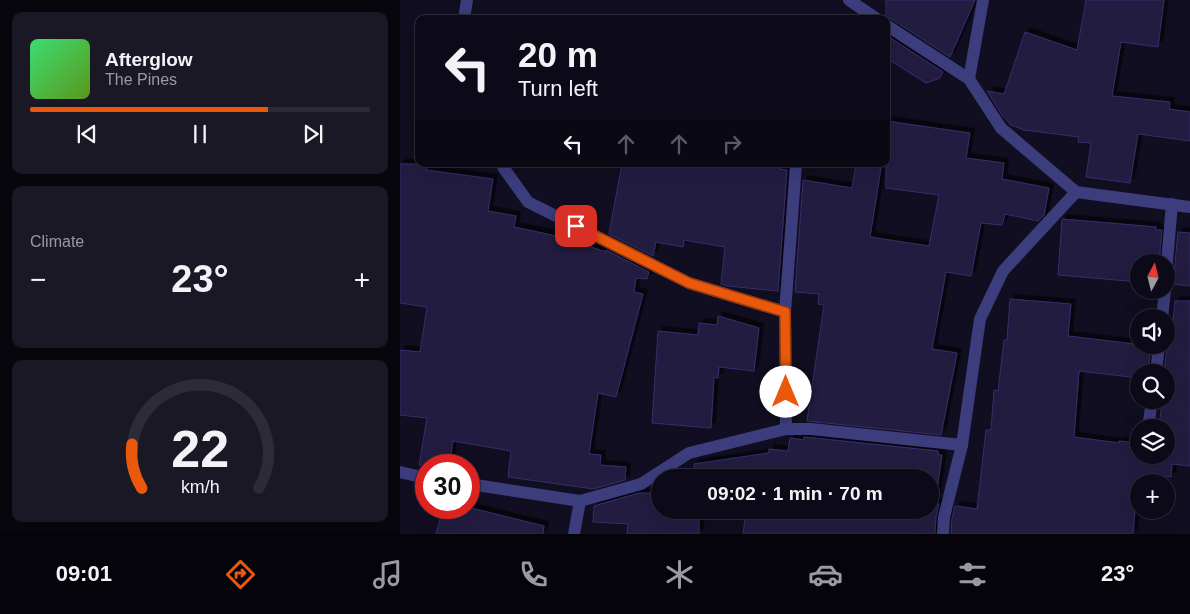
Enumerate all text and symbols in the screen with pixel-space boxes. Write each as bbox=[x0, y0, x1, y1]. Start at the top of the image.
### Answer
icon: left bbox=[435, 35, 500, 100]
text: 20 m bbox=[518, 35, 598, 74]
text: Afterglow bbox=[105, 49, 193, 70]
text: The Pines bbox=[105, 71, 177, 88]
text: Turn left bbox=[518, 76, 598, 101]
icon: previous bbox=[73, 120, 101, 148]
icon: pause bbox=[186, 120, 214, 148]
icon: next bbox=[299, 120, 327, 148]
icon: left bbox=[559, 130, 587, 158]
icon: ahead bbox=[612, 130, 640, 158]
icon: ahead bbox=[665, 130, 693, 158]
icon: right bbox=[718, 130, 746, 158]
pin bbox=[555, 205, 597, 247]
icon: arrive bbox=[562, 212, 590, 240]
text: Climate bbox=[30, 233, 84, 250]
north arrow bbox=[1130, 254, 1175, 299]
map controls bbox=[1130, 254, 1175, 519]
text: 23° bbox=[171, 258, 229, 300]
text: − bbox=[30, 264, 46, 295]
text: + bbox=[354, 264, 370, 295]
button: sound bbox=[1130, 309, 1175, 354]
button: search bbox=[1130, 364, 1175, 409]
position arrow bbox=[759, 365, 811, 417]
button: layers bbox=[1130, 419, 1175, 464]
text: 22 bbox=[171, 420, 229, 478]
speed limit sign: 30 bbox=[415, 454, 480, 519]
button: + bbox=[1130, 474, 1175, 519]
text: km/h bbox=[181, 477, 219, 497]
text: 09:02 · 1 min · 70 m bbox=[707, 483, 883, 504]
icon: directions bbox=[223, 557, 258, 592]
icon: music bbox=[370, 557, 405, 592]
icon: phone bbox=[516, 557, 551, 592]
icon: climate bbox=[662, 557, 697, 592]
icon: car bbox=[808, 557, 843, 592]
icon: filters bbox=[955, 557, 990, 592]
text: 09:01 bbox=[56, 561, 112, 586]
text: 23° bbox=[1101, 561, 1134, 586]

